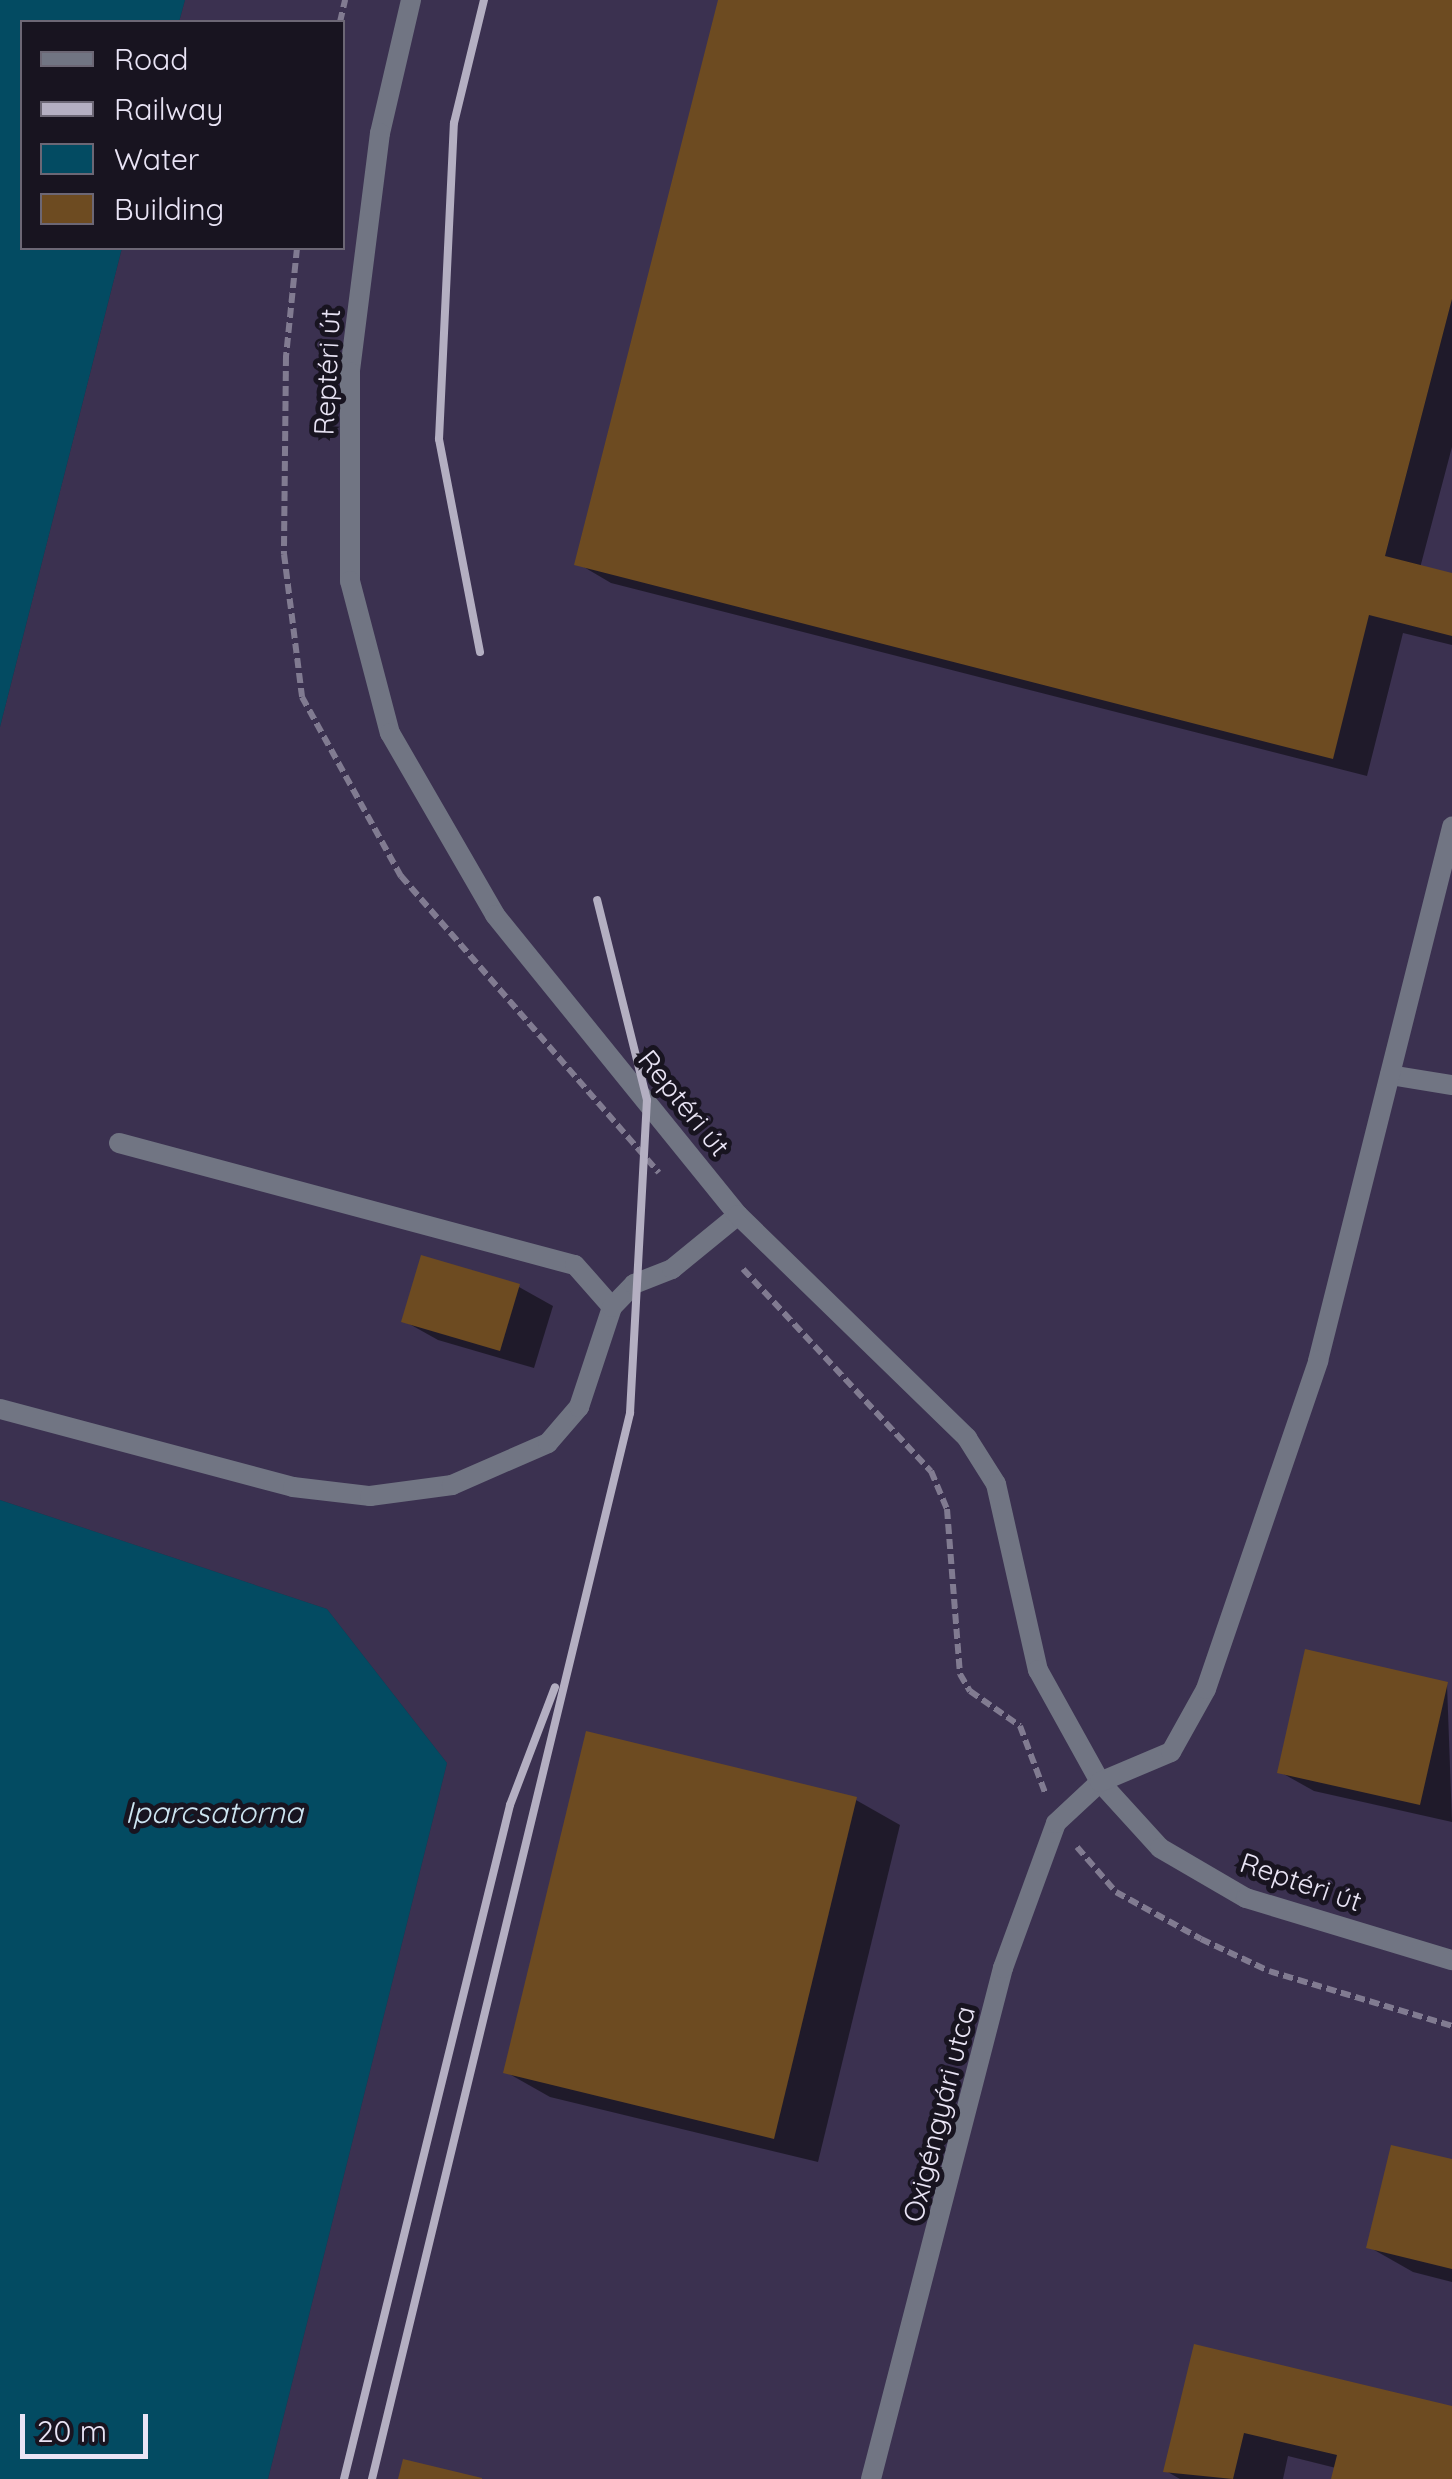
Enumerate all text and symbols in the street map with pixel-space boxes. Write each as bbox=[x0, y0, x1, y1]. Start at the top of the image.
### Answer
legend bbox=[20, 20, 345, 250]
text: Road bbox=[114, 40, 188, 78]
text: Railway bbox=[114, 90, 223, 128]
text: Water bbox=[114, 140, 199, 178]
text: Building bbox=[114, 190, 224, 228]
street label: Reptéri út bbox=[307, 308, 347, 436]
street label: Reptéri út bbox=[631, 1043, 737, 1163]
water label: Iparcsatorna bbox=[125, 1794, 303, 1830]
street label: Reptéri út bbox=[1236, 1846, 1366, 1918]
street label: Oxigéngyári utca bbox=[896, 2003, 982, 2225]
scale bar bbox=[25, 2394, 152, 2456]
text: 20 m bbox=[37, 2412, 107, 2450]

